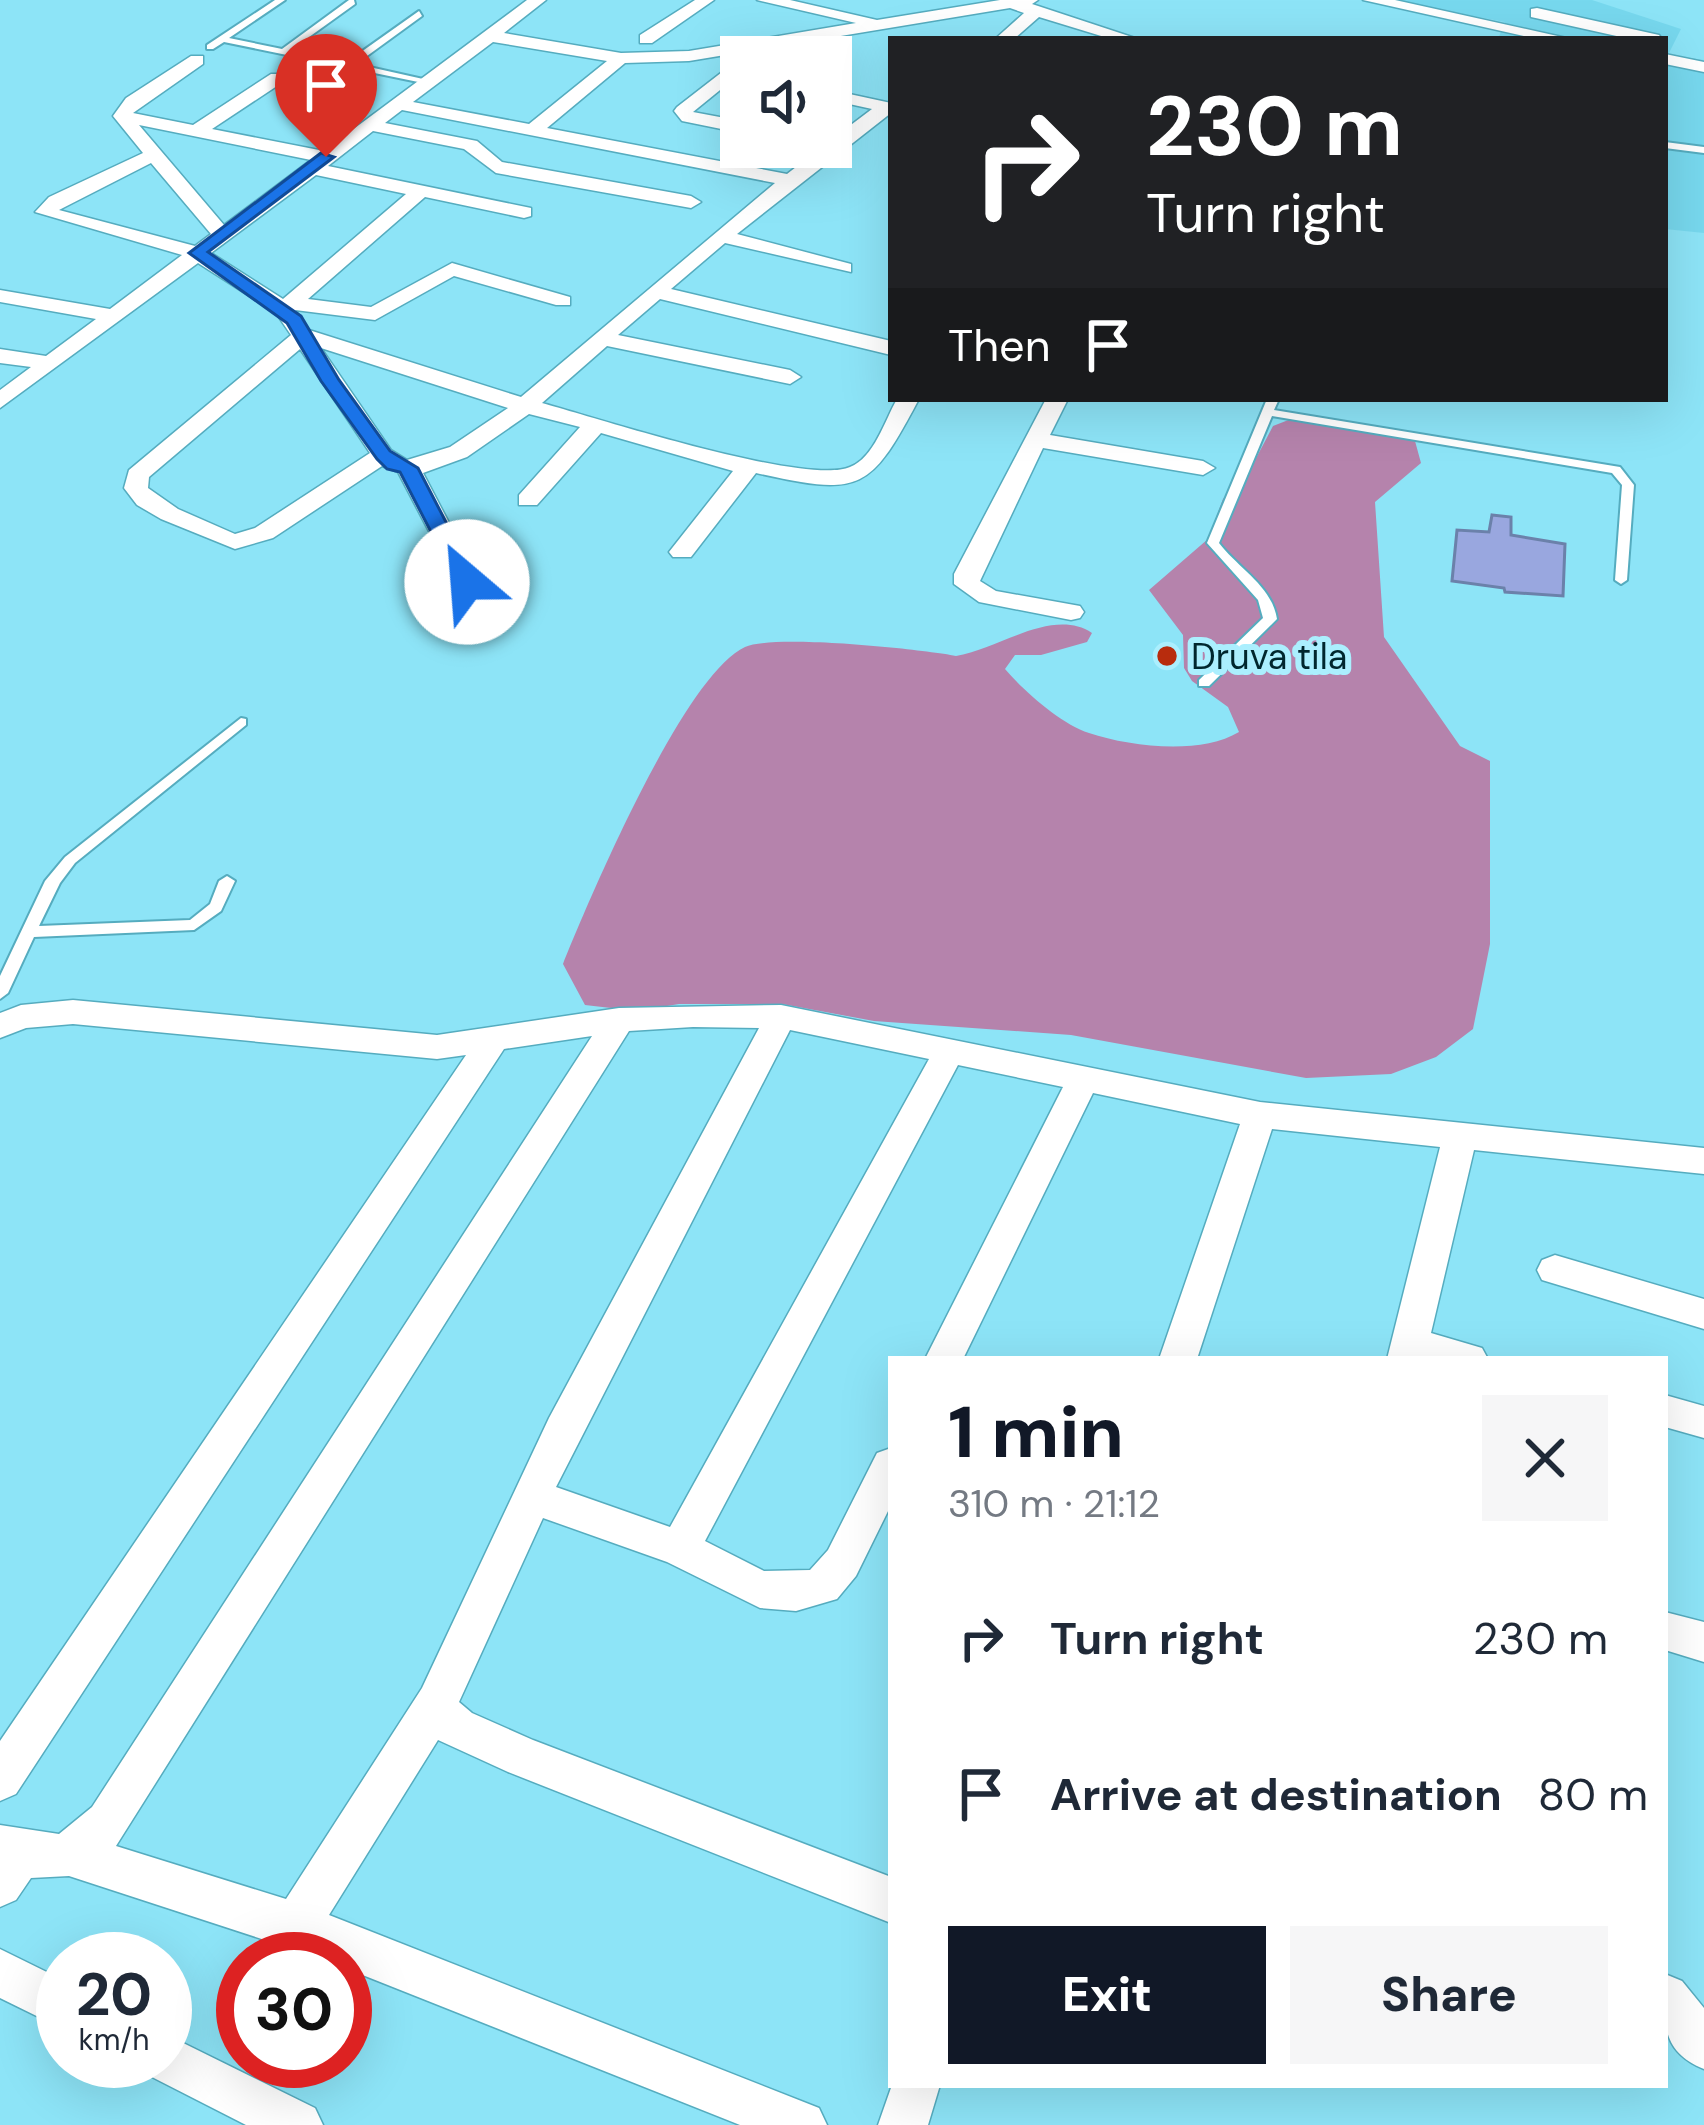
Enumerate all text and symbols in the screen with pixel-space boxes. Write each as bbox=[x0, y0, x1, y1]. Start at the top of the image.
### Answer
pin bbox=[275, 34, 377, 157]
map controls bbox=[720, 36, 852, 168]
button: sound bbox=[720, 36, 852, 168]
icon: arrive bbox=[293, 52, 359, 118]
text: 230 m bbox=[1146, 72, 1403, 181]
icon: right bbox=[948, 84, 1104, 240]
text: Turn right bbox=[1146, 178, 1385, 249]
icon: arrive bbox=[1075, 312, 1141, 378]
text: Then bbox=[948, 316, 1051, 375]
position arrow bbox=[404, 519, 530, 645]
place label: Druva tila bbox=[1191, 633, 1347, 680]
marker: Druva tila bbox=[1154, 643, 1180, 669]
text: 1 min bbox=[948, 1386, 1124, 1479]
button: close bbox=[1482, 1395, 1608, 1521]
text: 310 m · 21:12 bbox=[948, 1478, 1160, 1529]
icon: right bbox=[948, 1605, 1014, 1671]
text: Turn right bbox=[1050, 1609, 1264, 1668]
text: 230 m bbox=[1473, 1609, 1608, 1668]
icon: arrive bbox=[948, 1761, 1014, 1827]
text: Arrive at destination bbox=[1050, 1765, 1502, 1824]
text: 80 m bbox=[1538, 1765, 1648, 1824]
button: Exit bbox=[948, 1926, 1266, 2064]
button: Share bbox=[1290, 1926, 1608, 2064]
speed limit sign: 30 bbox=[216, 1932, 372, 2088]
text: 20 bbox=[76, 1955, 152, 2034]
text: km/h bbox=[79, 2020, 149, 2059]

